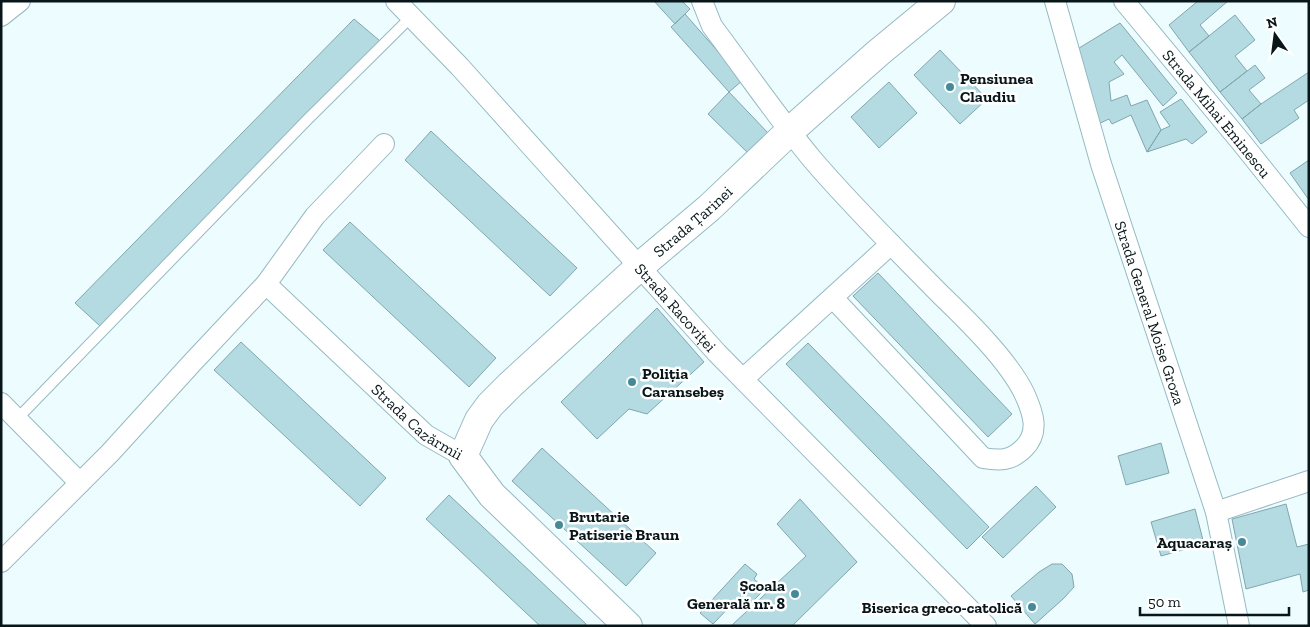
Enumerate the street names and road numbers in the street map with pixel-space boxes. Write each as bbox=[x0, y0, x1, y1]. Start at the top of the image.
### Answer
street label: Strada Mihai Eminescu bbox=[1159, 46, 1275, 181]
street label: Strada Țarinei bbox=[649, 181, 736, 261]
street label: Strada General Moise Groza bbox=[1111, 218, 1189, 407]
street label: Strada Racoviței bbox=[631, 259, 721, 356]
street label: Strada Cazărmii bbox=[368, 379, 467, 464]

